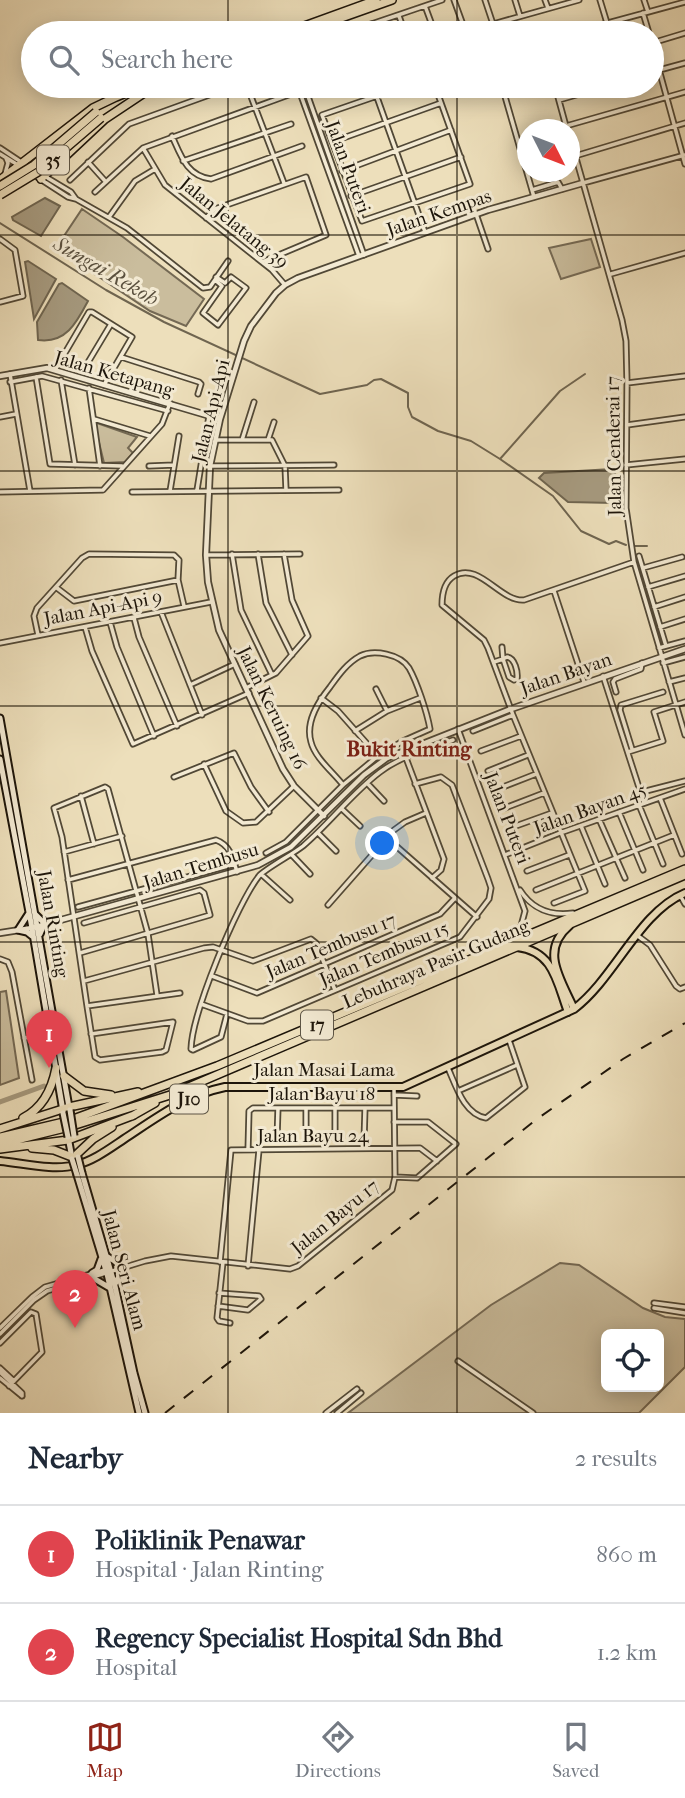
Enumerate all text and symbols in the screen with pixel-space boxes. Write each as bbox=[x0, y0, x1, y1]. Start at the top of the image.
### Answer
search box bbox=[21, 21, 664, 98]
icon: search bbox=[45, 41, 83, 79]
text: Search here bbox=[101, 44, 233, 75]
street label: Jalan Puteri bbox=[320, 116, 375, 217]
north arrow bbox=[517, 119, 580, 182]
road number: 35 bbox=[37, 146, 69, 174]
street label: Jalan Jelatang 39 bbox=[174, 171, 293, 274]
street label: Jalan Kempas bbox=[382, 185, 494, 242]
water label: Sungai Rekoh bbox=[48, 231, 163, 311]
street label: Jalan Ketapang bbox=[50, 346, 177, 402]
street label: Jalan Api-Api bbox=[187, 357, 235, 467]
street label: Jalan Cenderai 17 bbox=[602, 376, 626, 518]
street label: Jalan Api-Api 9 bbox=[40, 586, 164, 631]
street label: Jalan Keruing 16 bbox=[232, 641, 312, 774]
street label: Jalan Bayan bbox=[516, 648, 615, 701]
district label: Bukit Rinting bbox=[347, 737, 472, 761]
street label: Jalan Puteri bbox=[479, 767, 535, 867]
street label: Jalan Bayan 45 bbox=[529, 778, 649, 840]
your location bbox=[365, 826, 399, 860]
street label: Jalan Tembusu bbox=[139, 838, 262, 895]
street label: Jalan Rinting bbox=[32, 867, 73, 980]
street label: Jalan Tembusu 17 bbox=[261, 909, 399, 984]
street label: Lebuhraya Pasir Gudang bbox=[339, 914, 533, 1013]
street label: Jalan Tembusu 15 bbox=[314, 917, 452, 992]
pin: 1 bbox=[26, 1010, 72, 1068]
road number: 17 bbox=[301, 1010, 333, 1040]
street label: Jalan Masai Lama bbox=[251, 1059, 395, 1081]
street label: Jalan Bayu 18 bbox=[267, 1083, 375, 1105]
road number: J10 bbox=[170, 1084, 208, 1114]
street label: Jalan Bayu 24 bbox=[255, 1125, 369, 1147]
street label: Jalan Bayu 17 bbox=[285, 1175, 383, 1260]
street label: Jalan Seri Alam bbox=[97, 1205, 151, 1333]
pin: 2 bbox=[52, 1270, 98, 1328]
map controls bbox=[601, 1329, 664, 1392]
button: locate bbox=[601, 1329, 664, 1392]
text: Nearby bbox=[28, 1441, 123, 1476]
text: 2 results bbox=[575, 1445, 657, 1472]
text: Poliklinik Penawar bbox=[95, 1525, 305, 1556]
text: 1 bbox=[47, 1541, 55, 1568]
text: 860 m bbox=[596, 1541, 657, 1568]
text: Hospital · Jalan Rinting bbox=[95, 1556, 323, 1583]
text: Regency Specialist Hospital Sdn Bhd bbox=[95, 1623, 502, 1654]
text: 2 bbox=[45, 1639, 57, 1666]
text: 1.2 km bbox=[597, 1639, 657, 1666]
text: Hospital bbox=[95, 1654, 177, 1681]
tab: Map bbox=[86, 1718, 124, 1782]
tab: Directions bbox=[295, 1718, 381, 1782]
tab: Saved bbox=[552, 1718, 599, 1782]

